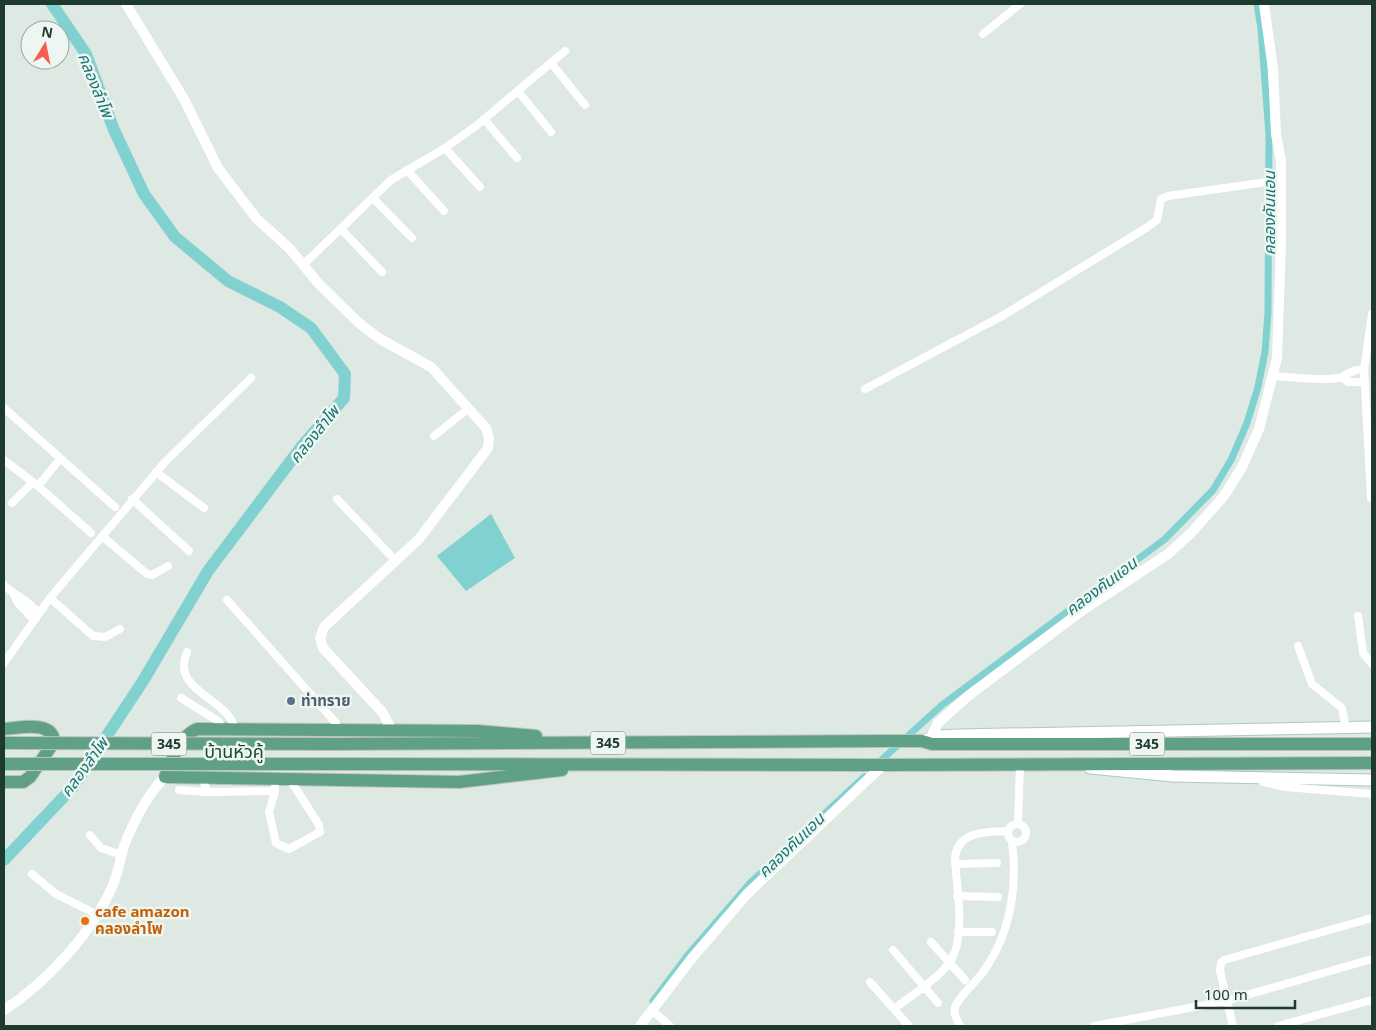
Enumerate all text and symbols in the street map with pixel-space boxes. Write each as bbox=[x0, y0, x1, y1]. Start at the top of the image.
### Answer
north arrow bbox=[20, 20, 70, 70]
text: N bbox=[40, 21, 55, 42]
water label: คลองลำโพ bbox=[73, 49, 120, 122]
water label: คลองคันแอน bbox=[1258, 170, 1280, 255]
water label: คลองลำโพ bbox=[284, 399, 345, 467]
water label: คลองคันแอน bbox=[1061, 551, 1142, 620]
place label: ท่าทราย bbox=[301, 690, 350, 710]
marker: ท่าทราย bbox=[285, 695, 297, 707]
water label: คลองลำโพ bbox=[55, 731, 114, 801]
road number: 345 bbox=[590, 731, 626, 754]
road number: 345 bbox=[152, 732, 186, 756]
road number: 345 bbox=[1130, 732, 1164, 756]
district label: บ้านหัวคู้ bbox=[204, 739, 264, 764]
water label: คลองคันแอน bbox=[753, 807, 830, 882]
place label: cafe amazon คลองลำโพ bbox=[95, 901, 190, 938]
marker: cafe amazon คลองลำโพ bbox=[79, 915, 91, 927]
scale bar bbox=[1196, 978, 1295, 1010]
text: 100 m bbox=[1204, 984, 1248, 1004]

